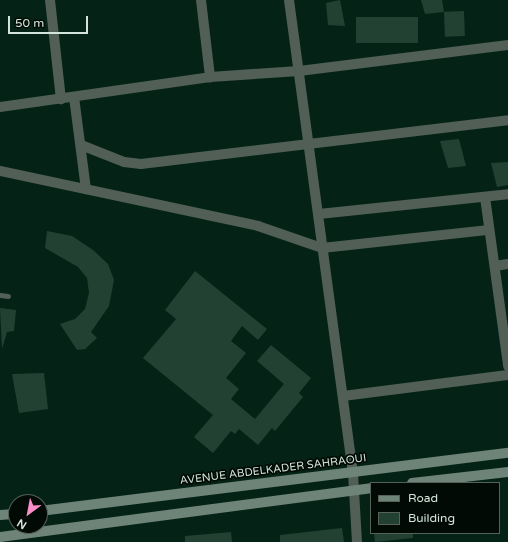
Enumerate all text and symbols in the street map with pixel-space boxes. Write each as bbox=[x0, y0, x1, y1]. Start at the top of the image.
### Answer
scale bar bbox=[10, 8, 90, 34]
text: 50 m bbox=[15, 16, 44, 30]
street label: AVENUE ABDELKADER SAHRAOUI bbox=[179, 452, 367, 488]
legend bbox=[370, 482, 500, 534]
text: Road bbox=[408, 491, 438, 505]
north arrow bbox=[8, 494, 48, 534]
text: Building bbox=[408, 511, 455, 525]
text: N bbox=[15, 516, 29, 532]

